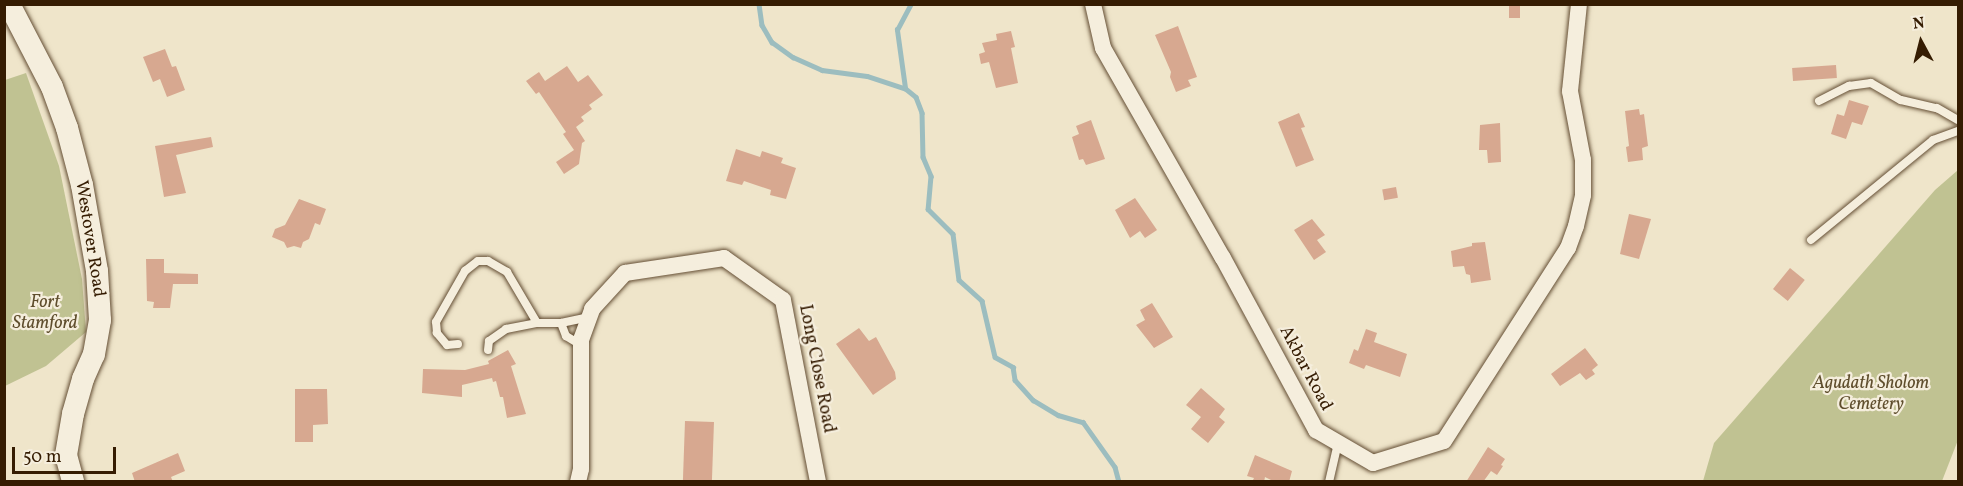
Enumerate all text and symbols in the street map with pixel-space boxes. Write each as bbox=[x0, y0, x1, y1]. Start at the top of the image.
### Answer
north arrow bbox=[1891, 12, 1951, 72]
text: N bbox=[1912, 13, 1926, 36]
street label: Westover Road bbox=[69, 179, 109, 299]
park label: Fort Stamford bbox=[13, 293, 77, 336]
street label: Long Close Road bbox=[793, 303, 839, 435]
street label: Akbar Road bbox=[1274, 323, 1336, 415]
park label: Agudath Sholom Cemetery bbox=[1813, 374, 1929, 416]
scale bar bbox=[15, 435, 118, 473]
text: 50 m bbox=[23, 445, 62, 470]

